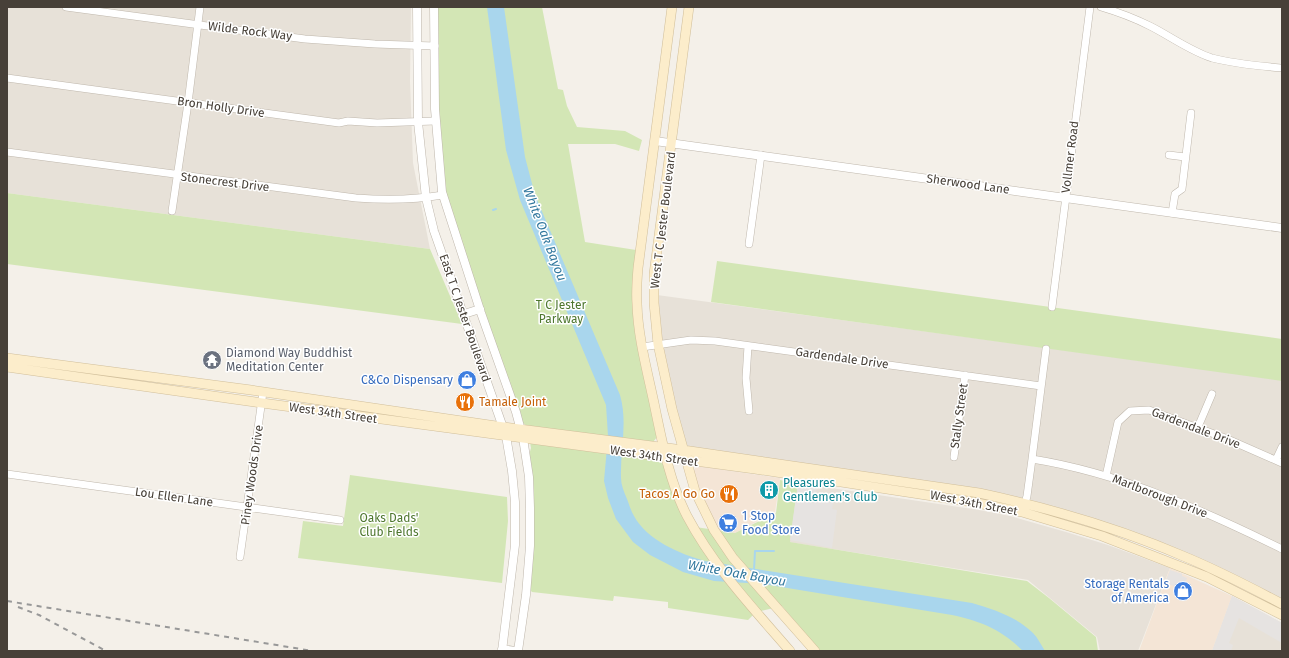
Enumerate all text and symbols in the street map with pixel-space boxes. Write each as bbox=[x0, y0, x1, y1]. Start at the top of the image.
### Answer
street label: Wilde Rock Way bbox=[207, 19, 293, 43]
street label: Bron Holly Drive bbox=[176, 94, 266, 120]
street label: Vollmer Road bbox=[1059, 120, 1081, 194]
street label: West T C Jester Boulevard bbox=[648, 151, 678, 289]
street label: Stonecrest Drive bbox=[180, 170, 270, 194]
street label: Sherwood Lane bbox=[926, 171, 1010, 197]
water label: White Oak Bayou bbox=[520, 185, 570, 283]
street label: East T C Jester Boulevard bbox=[437, 252, 493, 384]
park label: T C Jester Parkway bbox=[536, 298, 587, 326]
street label: Gardendale Drive bbox=[794, 345, 890, 371]
place label: Diamond Way Buddhist Meditation Center bbox=[226, 346, 353, 374]
temple icon: Diamond Way Buddhist Meditation Center bbox=[201, 349, 223, 371]
shop icon: C&Co Dispensary bbox=[456, 369, 478, 391]
place label: C&Co Dispensary bbox=[361, 373, 453, 387]
street label: Stally Street bbox=[947, 382, 971, 450]
restaurant icon: Tamale Joint bbox=[454, 391, 476, 413]
place label: Tamale Joint bbox=[479, 395, 547, 409]
street label: West 34th Street bbox=[288, 400, 379, 426]
street label: Gardendale Drive bbox=[1150, 405, 1242, 451]
street label: Piney Woods Drive bbox=[238, 424, 266, 526]
street label: West 34th Street bbox=[609, 443, 700, 469]
street label: Marlborough Drive bbox=[1110, 471, 1210, 521]
place label: Pleasures Gentlemen's Club bbox=[783, 476, 878, 504]
building icon: Pleasures Gentlemen's Club bbox=[758, 479, 780, 501]
restaurant icon: Tacos A Go Go bbox=[718, 483, 740, 505]
street label: Lou Ellen Lane bbox=[134, 485, 214, 509]
place label: Tacos A Go Go bbox=[639, 487, 715, 501]
street label: West 34th Street bbox=[929, 488, 1020, 518]
place label: 1 Stop Food Store bbox=[742, 509, 800, 537]
park label: Oaks Dads' Club Fields bbox=[359, 511, 419, 539]
supermarket icon: 1 Stop Food Store bbox=[717, 512, 739, 534]
water label: White Oak Bayou bbox=[687, 557, 787, 589]
place label: Storage Rentals of America bbox=[1084, 577, 1169, 605]
shop icon: Storage Rentals of America bbox=[1172, 580, 1194, 602]

